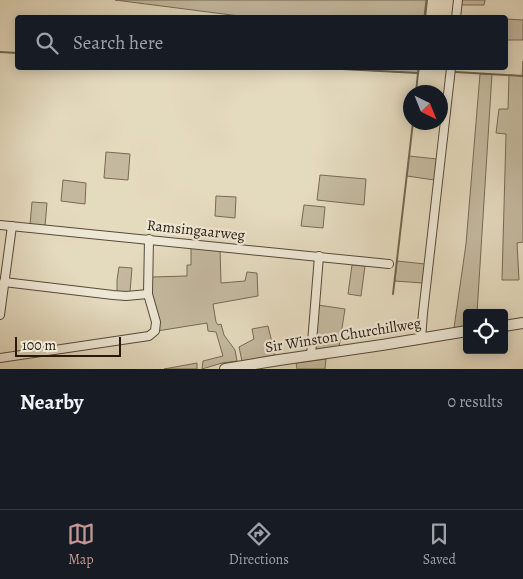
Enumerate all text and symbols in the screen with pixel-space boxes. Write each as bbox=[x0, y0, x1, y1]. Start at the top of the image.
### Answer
search box bbox=[15, 15, 508, 70]
icon: search bbox=[33, 29, 61, 57]
text: Search here bbox=[73, 30, 163, 56]
north arrow bbox=[403, 85, 448, 130]
street label: Ramsingaarweg bbox=[146, 215, 247, 245]
map controls bbox=[463, 309, 508, 354]
button: locate bbox=[463, 309, 508, 354]
street label: Sir Winston Churchillweg bbox=[264, 313, 423, 357]
scale bar bbox=[15, 334, 121, 357]
text: 100 m bbox=[22, 336, 56, 355]
text: Nearby bbox=[20, 388, 83, 416]
text: 0 results bbox=[447, 391, 503, 413]
tab: Map bbox=[67, 520, 95, 569]
tab: Directions bbox=[229, 520, 289, 569]
tab: Saved bbox=[423, 520, 456, 569]

